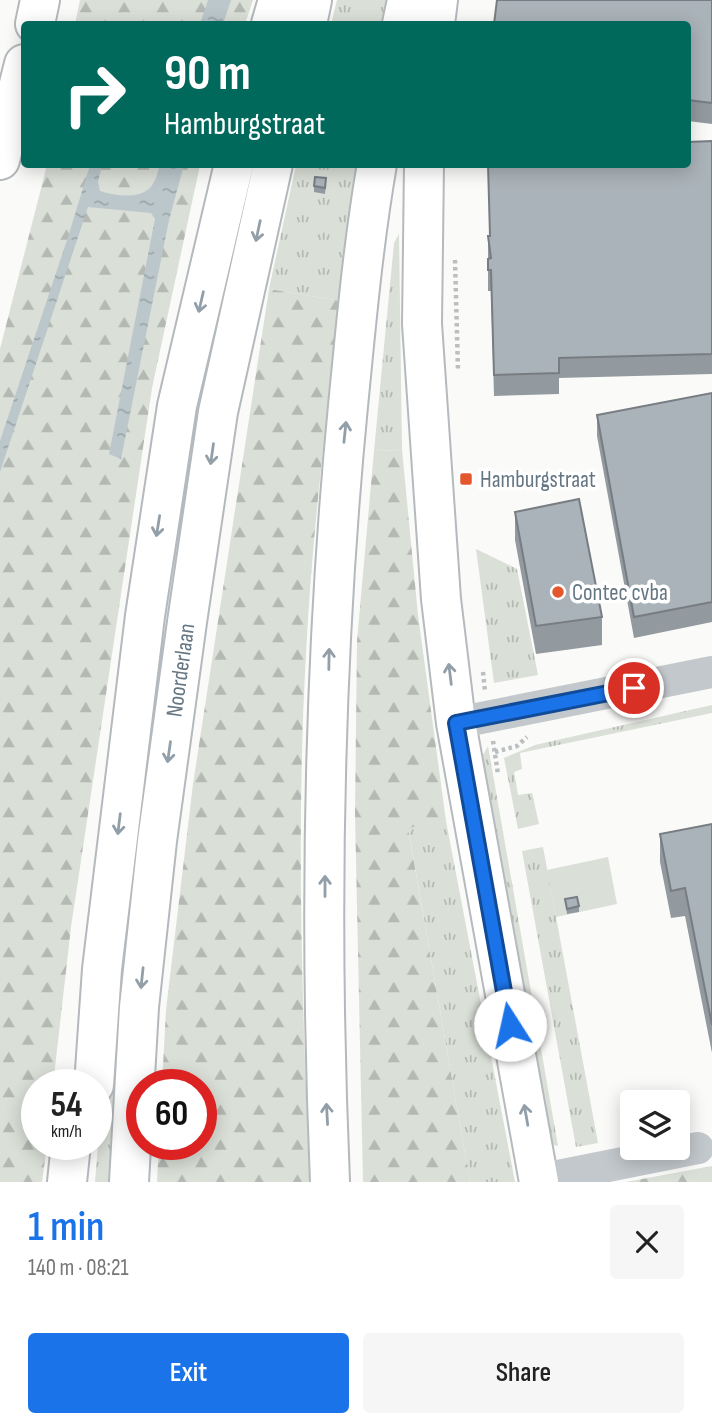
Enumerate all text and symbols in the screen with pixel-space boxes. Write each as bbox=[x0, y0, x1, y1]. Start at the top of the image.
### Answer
text: 90 m bbox=[164, 45, 251, 104]
icon: right bbox=[49, 49, 140, 140]
text: Hamburgstraat bbox=[164, 105, 325, 144]
one-way arrow bbox=[251, 219, 265, 242]
one-way arrow bbox=[194, 290, 207, 313]
one-way arrow bbox=[339, 421, 352, 444]
one-way arrow bbox=[205, 442, 218, 465]
place label: Hamburgstraat bbox=[480, 466, 596, 494]
marker: Hamburgstraat bbox=[458, 471, 474, 487]
one-way arrow bbox=[152, 514, 165, 537]
place label: Contec cvba bbox=[572, 579, 668, 607]
marker: Contec cvba bbox=[550, 584, 566, 600]
street label: Noorderlaan bbox=[161, 621, 201, 719]
one-way arrow bbox=[322, 648, 336, 671]
pin bbox=[604, 658, 664, 718]
one-way arrow bbox=[443, 663, 456, 685]
icon: arrive bbox=[615, 669, 653, 707]
one-way arrow bbox=[163, 740, 176, 763]
one-way arrow bbox=[113, 812, 126, 835]
one-way arrow bbox=[318, 875, 332, 898]
one-way arrow bbox=[136, 966, 149, 988]
position arrow bbox=[473, 988, 547, 1062]
speed limit sign: 60 bbox=[126, 1069, 217, 1160]
text: 54 bbox=[51, 1084, 82, 1127]
map controls bbox=[620, 1090, 690, 1160]
button: layers bbox=[620, 1090, 690, 1160]
one-way arrow bbox=[321, 1103, 334, 1126]
one-way arrow bbox=[519, 1104, 533, 1127]
text: km/h bbox=[51, 1121, 82, 1142]
text: 1 min bbox=[28, 1202, 104, 1253]
button: close bbox=[610, 1205, 684, 1279]
text: 140 m · 08:21 bbox=[28, 1254, 129, 1282]
button: Exit bbox=[28, 1333, 349, 1413]
button: Share bbox=[363, 1333, 684, 1413]

